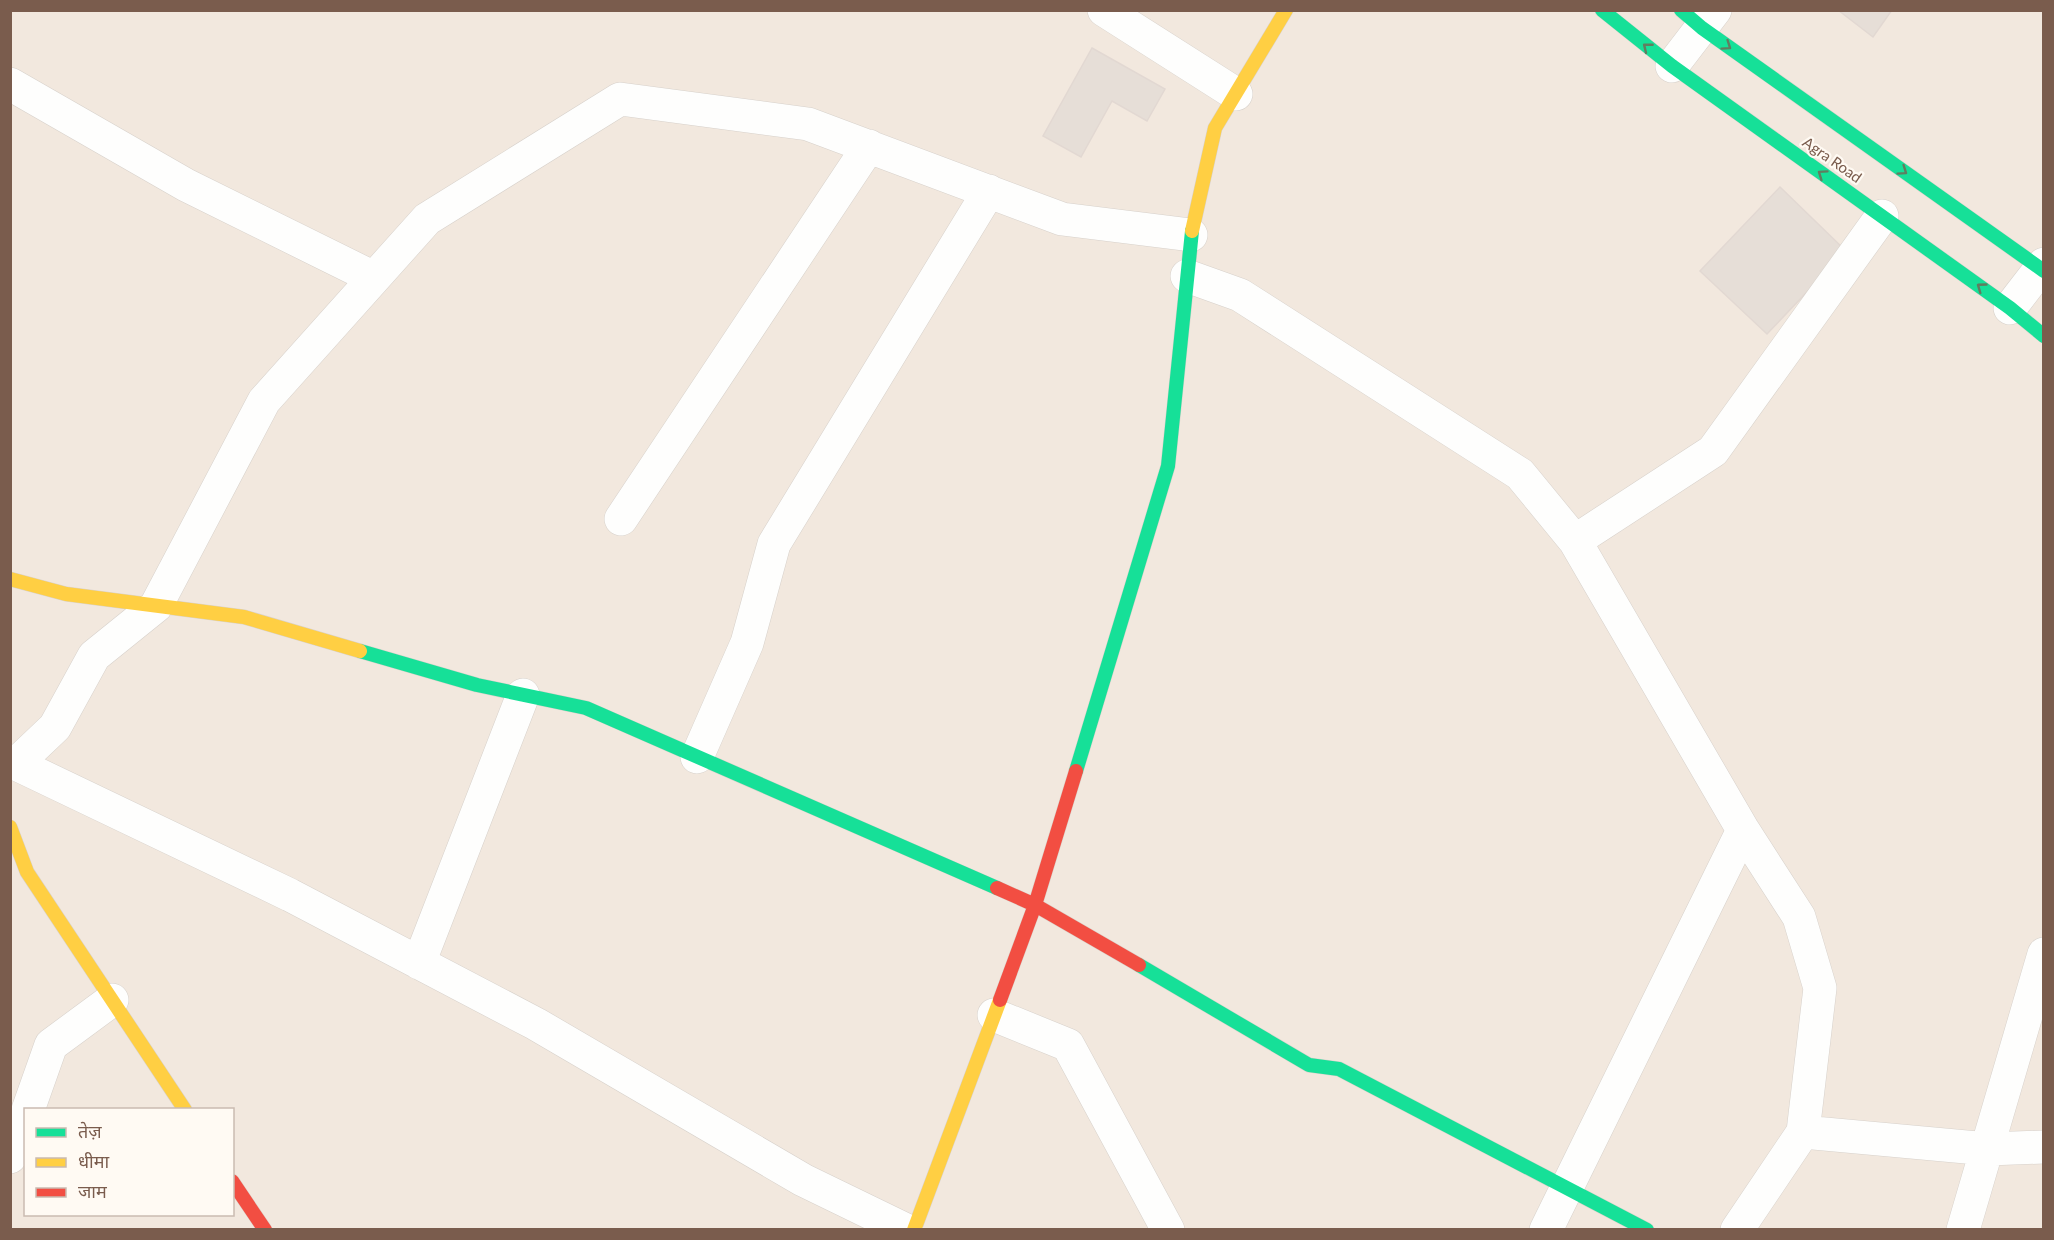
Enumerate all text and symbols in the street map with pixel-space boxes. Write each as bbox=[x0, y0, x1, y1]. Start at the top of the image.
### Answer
one-way arrow bbox=[1721, 39, 1732, 50]
one-way arrow bbox=[1643, 43, 1654, 54]
street label: Agra Road bbox=[1800, 132, 1866, 186]
one-way arrow bbox=[1897, 164, 1908, 175]
one-way arrow bbox=[1818, 170, 1829, 181]
one-way arrow bbox=[1976, 283, 1987, 294]
legend bbox=[24, 1108, 234, 1216]
text: तेज़ bbox=[78, 1120, 102, 1142]
text: धीमा bbox=[78, 1150, 109, 1172]
text: जाम bbox=[78, 1180, 108, 1202]

